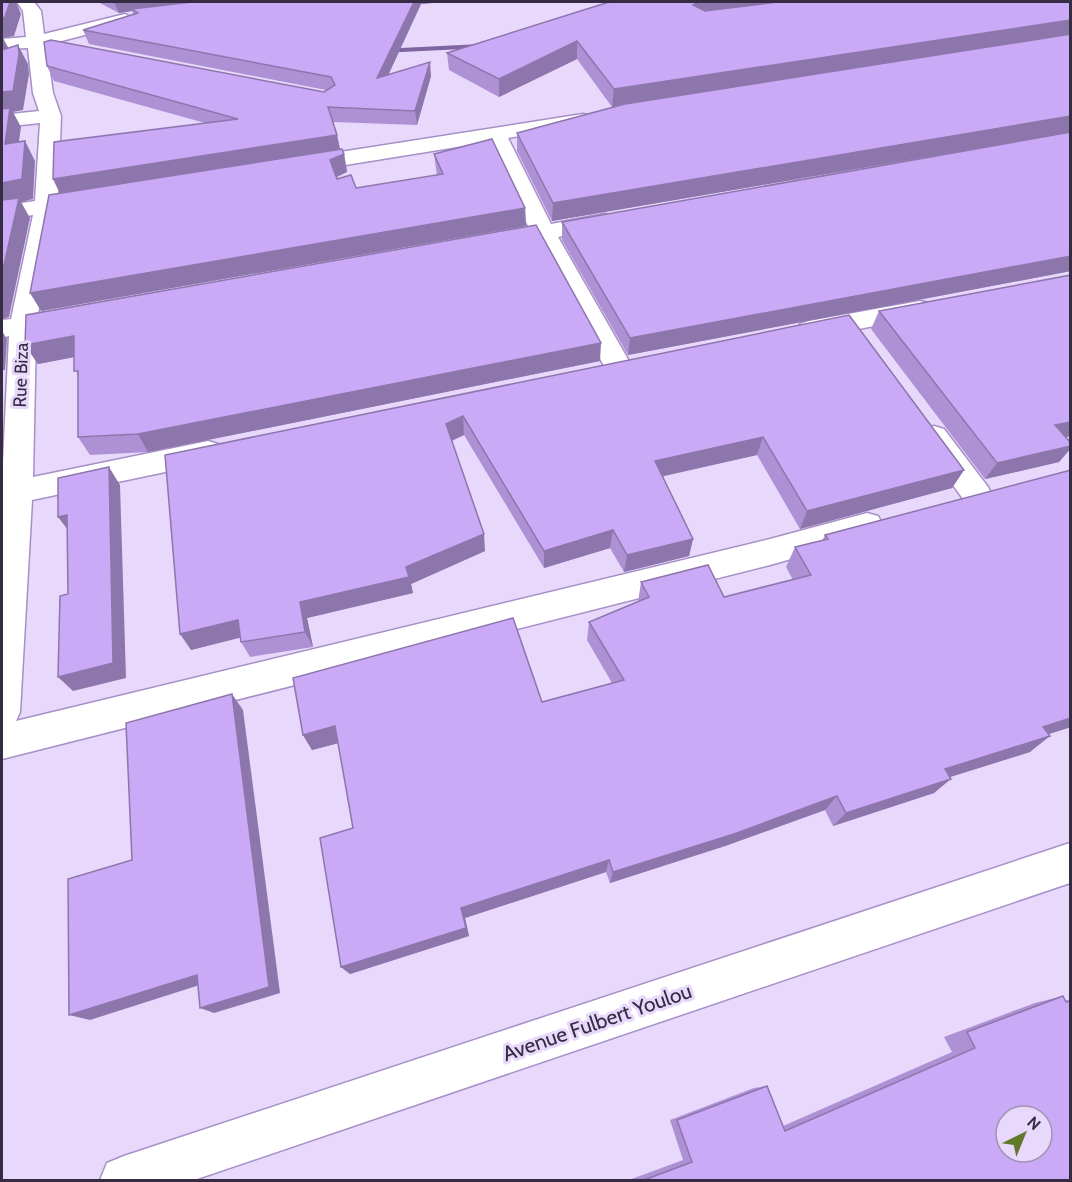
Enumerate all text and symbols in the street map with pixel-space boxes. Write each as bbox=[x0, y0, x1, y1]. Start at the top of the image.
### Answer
street label: Rue Biza bbox=[9, 342, 33, 408]
street label: Avenue Fulbert Youlou bbox=[499, 978, 695, 1066]
north arrow bbox=[994, 1104, 1054, 1164]
text: N bbox=[1023, 1113, 1045, 1134]

